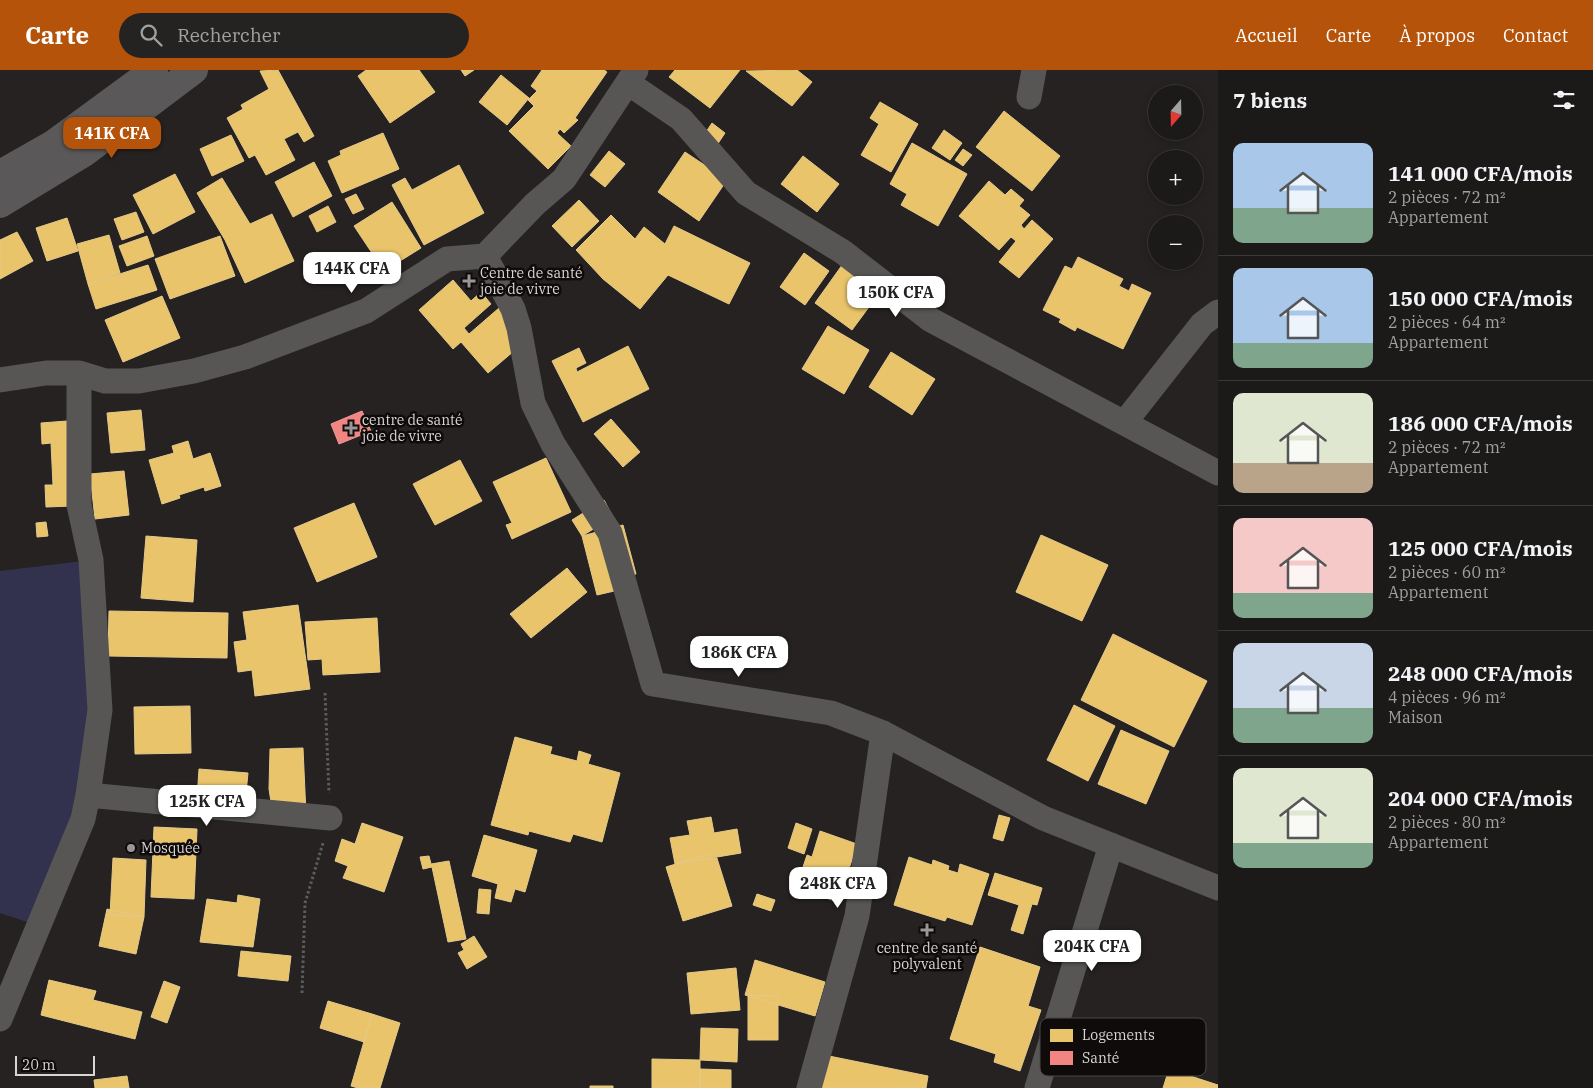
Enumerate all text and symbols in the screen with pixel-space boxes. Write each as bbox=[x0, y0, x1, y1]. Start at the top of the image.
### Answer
search box bbox=[119, 13, 469, 58]
text: Carte bbox=[25, 19, 89, 51]
icon: search bbox=[137, 21, 165, 49]
text: Rechercher bbox=[177, 23, 280, 47]
text: Accueil bbox=[1235, 24, 1298, 47]
text: Carte bbox=[1326, 24, 1371, 47]
text: À propos bbox=[1399, 24, 1475, 47]
text: Contact bbox=[1503, 24, 1568, 47]
north arrow bbox=[1148, 85, 1202, 140]
map controls bbox=[1148, 85, 1203, 270]
text: 7 biens bbox=[1233, 86, 1307, 114]
icon: filters bbox=[1550, 86, 1578, 114]
pin: 141K CFA bbox=[60, 116, 164, 159]
text: 141K CFA bbox=[74, 123, 150, 143]
button: + bbox=[1148, 150, 1203, 205]
text: 141 000 CFA/mois bbox=[1388, 159, 1573, 187]
icon: home bbox=[1273, 163, 1333, 223]
text: 2 pièces · 72 m² bbox=[1388, 187, 1506, 207]
text: Appartement bbox=[1388, 207, 1489, 227]
button: − bbox=[1148, 215, 1203, 270]
pin: 144K CFA bbox=[300, 252, 404, 294]
text: 144K CFA bbox=[314, 258, 390, 278]
place label: Centre de santé joie de vivre bbox=[479, 264, 582, 298]
marker: Centre de santé joie de vivre bbox=[462, 274, 476, 288]
pin: 150K CFA bbox=[844, 276, 948, 318]
text: 150K CFA bbox=[858, 282, 934, 302]
text: 150 000 CFA/mois bbox=[1388, 284, 1573, 312]
icon: home bbox=[1273, 288, 1333, 348]
text: 2 pièces · 64 m² bbox=[1388, 312, 1506, 332]
text: Appartement bbox=[1388, 332, 1489, 352]
text: 186 000 CFA/mois bbox=[1388, 409, 1573, 437]
place label: centre de santé joie de vivre bbox=[361, 411, 463, 445]
icon: home bbox=[1273, 413, 1333, 473]
marker: centre de santé joie de vivre bbox=[344, 421, 358, 435]
text: 2 pièces · 72 m² bbox=[1388, 437, 1506, 457]
text: Appartement bbox=[1388, 457, 1489, 477]
text: 125 000 CFA/mois bbox=[1388, 534, 1573, 562]
icon: home bbox=[1273, 538, 1333, 598]
text: 2 pièces · 60 m² bbox=[1388, 562, 1506, 582]
text: Appartement bbox=[1388, 582, 1489, 602]
pin: 186K CFA bbox=[687, 636, 791, 678]
text: 186K CFA bbox=[701, 642, 777, 662]
text: 248 000 CFA/mois bbox=[1388, 659, 1573, 687]
icon: home bbox=[1273, 663, 1333, 723]
text: 4 pièces · 96 m² bbox=[1388, 687, 1506, 707]
text: Maison bbox=[1388, 707, 1443, 727]
pin: 125K CFA bbox=[155, 784, 259, 827]
text: 204 000 CFA/mois bbox=[1388, 784, 1573, 812]
icon: home bbox=[1273, 788, 1333, 848]
text: 125K CFA bbox=[169, 791, 245, 811]
text: 2 pièces · 80 m² bbox=[1388, 812, 1506, 832]
text: Appartement bbox=[1388, 832, 1489, 852]
place label: Mosquée bbox=[141, 839, 200, 857]
marker: Mosquée bbox=[125, 842, 137, 854]
pin: 248K CFA bbox=[786, 866, 890, 909]
text: 248K CFA bbox=[800, 873, 876, 893]
marker: centre de santé polyvalent bbox=[920, 923, 934, 937]
pin: 204K CFA bbox=[1040, 930, 1144, 972]
text: 204K CFA bbox=[1054, 936, 1130, 956]
place label: centre de santé polyvalent bbox=[877, 939, 977, 973]
legend bbox=[1040, 1018, 1206, 1076]
text: Logements bbox=[1082, 1026, 1155, 1044]
text: Santé bbox=[1082, 1049, 1119, 1067]
scale bar bbox=[15, 1053, 95, 1076]
text: 20 m bbox=[22, 1056, 55, 1074]

